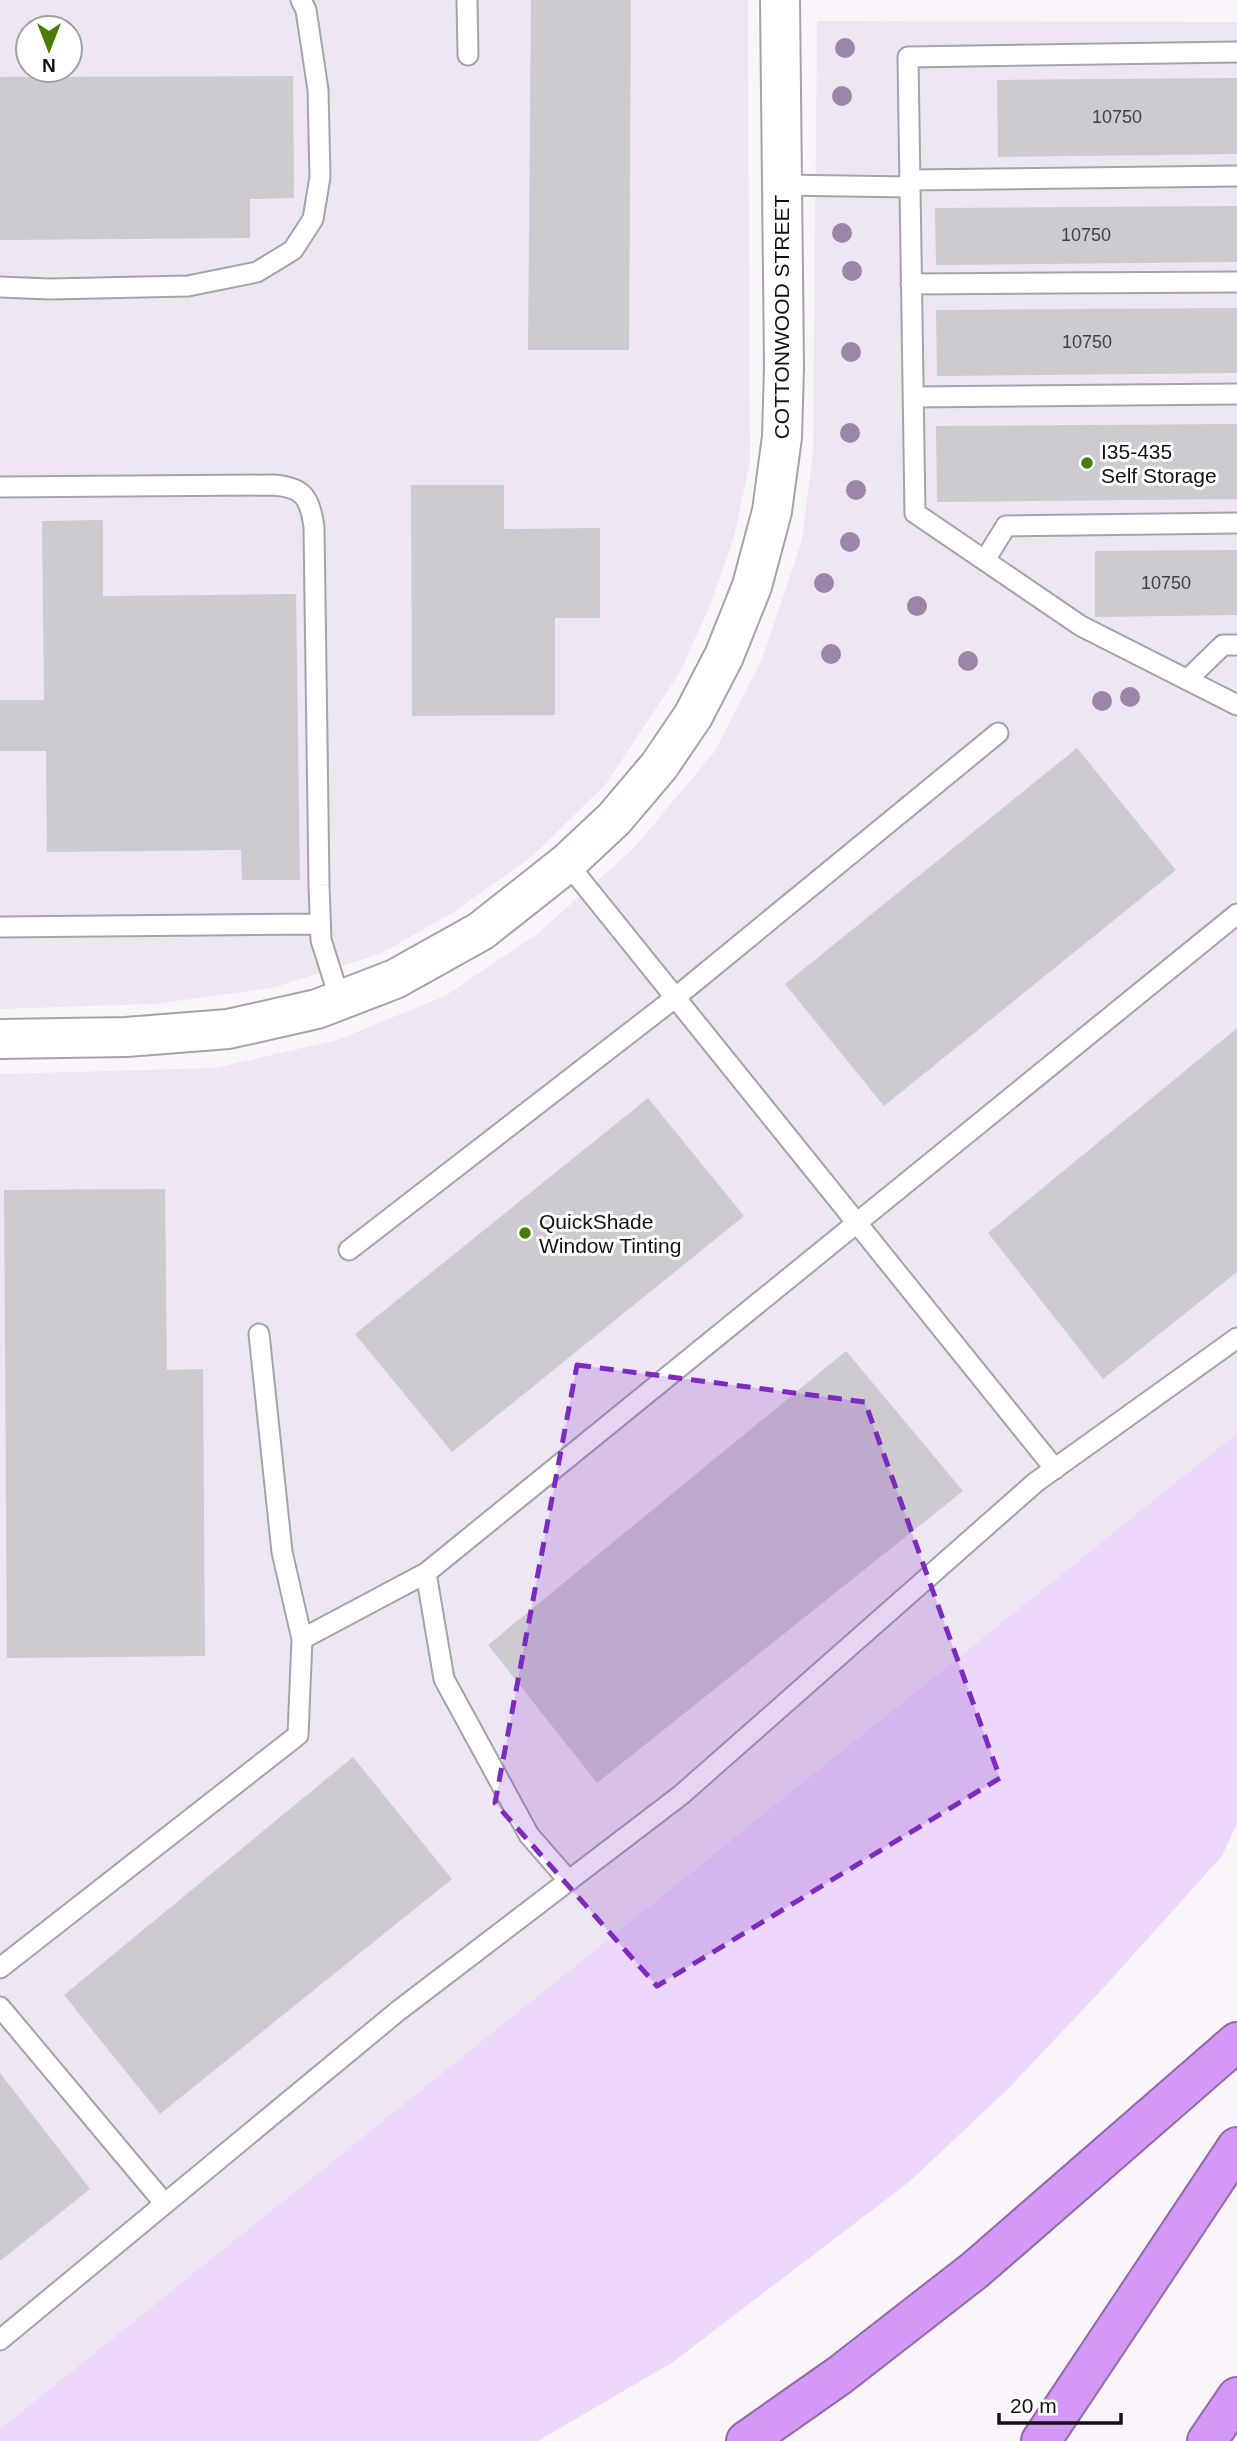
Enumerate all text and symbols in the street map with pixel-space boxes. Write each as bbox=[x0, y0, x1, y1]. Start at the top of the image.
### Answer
north arrow bbox=[14, 14, 84, 84]
text: N bbox=[42, 55, 56, 76]
house number: 10750 bbox=[1092, 107, 1142, 127]
street label: COTTONWOOD STREET bbox=[770, 195, 793, 439]
house number: 10750 bbox=[1061, 225, 1111, 245]
house number: 10750 bbox=[1062, 332, 1112, 352]
place label: I35-435 Self Storage bbox=[1101, 440, 1217, 487]
marker: I35-435 Self Storage bbox=[1079, 455, 1095, 471]
house number: 10750 bbox=[1141, 573, 1191, 593]
place label: QuickShade Window Tinting bbox=[539, 1210, 681, 1257]
marker: QuickShade Window Tinting bbox=[517, 1225, 533, 1241]
scale bar bbox=[999, 2382, 1122, 2426]
text: 20 m bbox=[1010, 2394, 1057, 2417]

